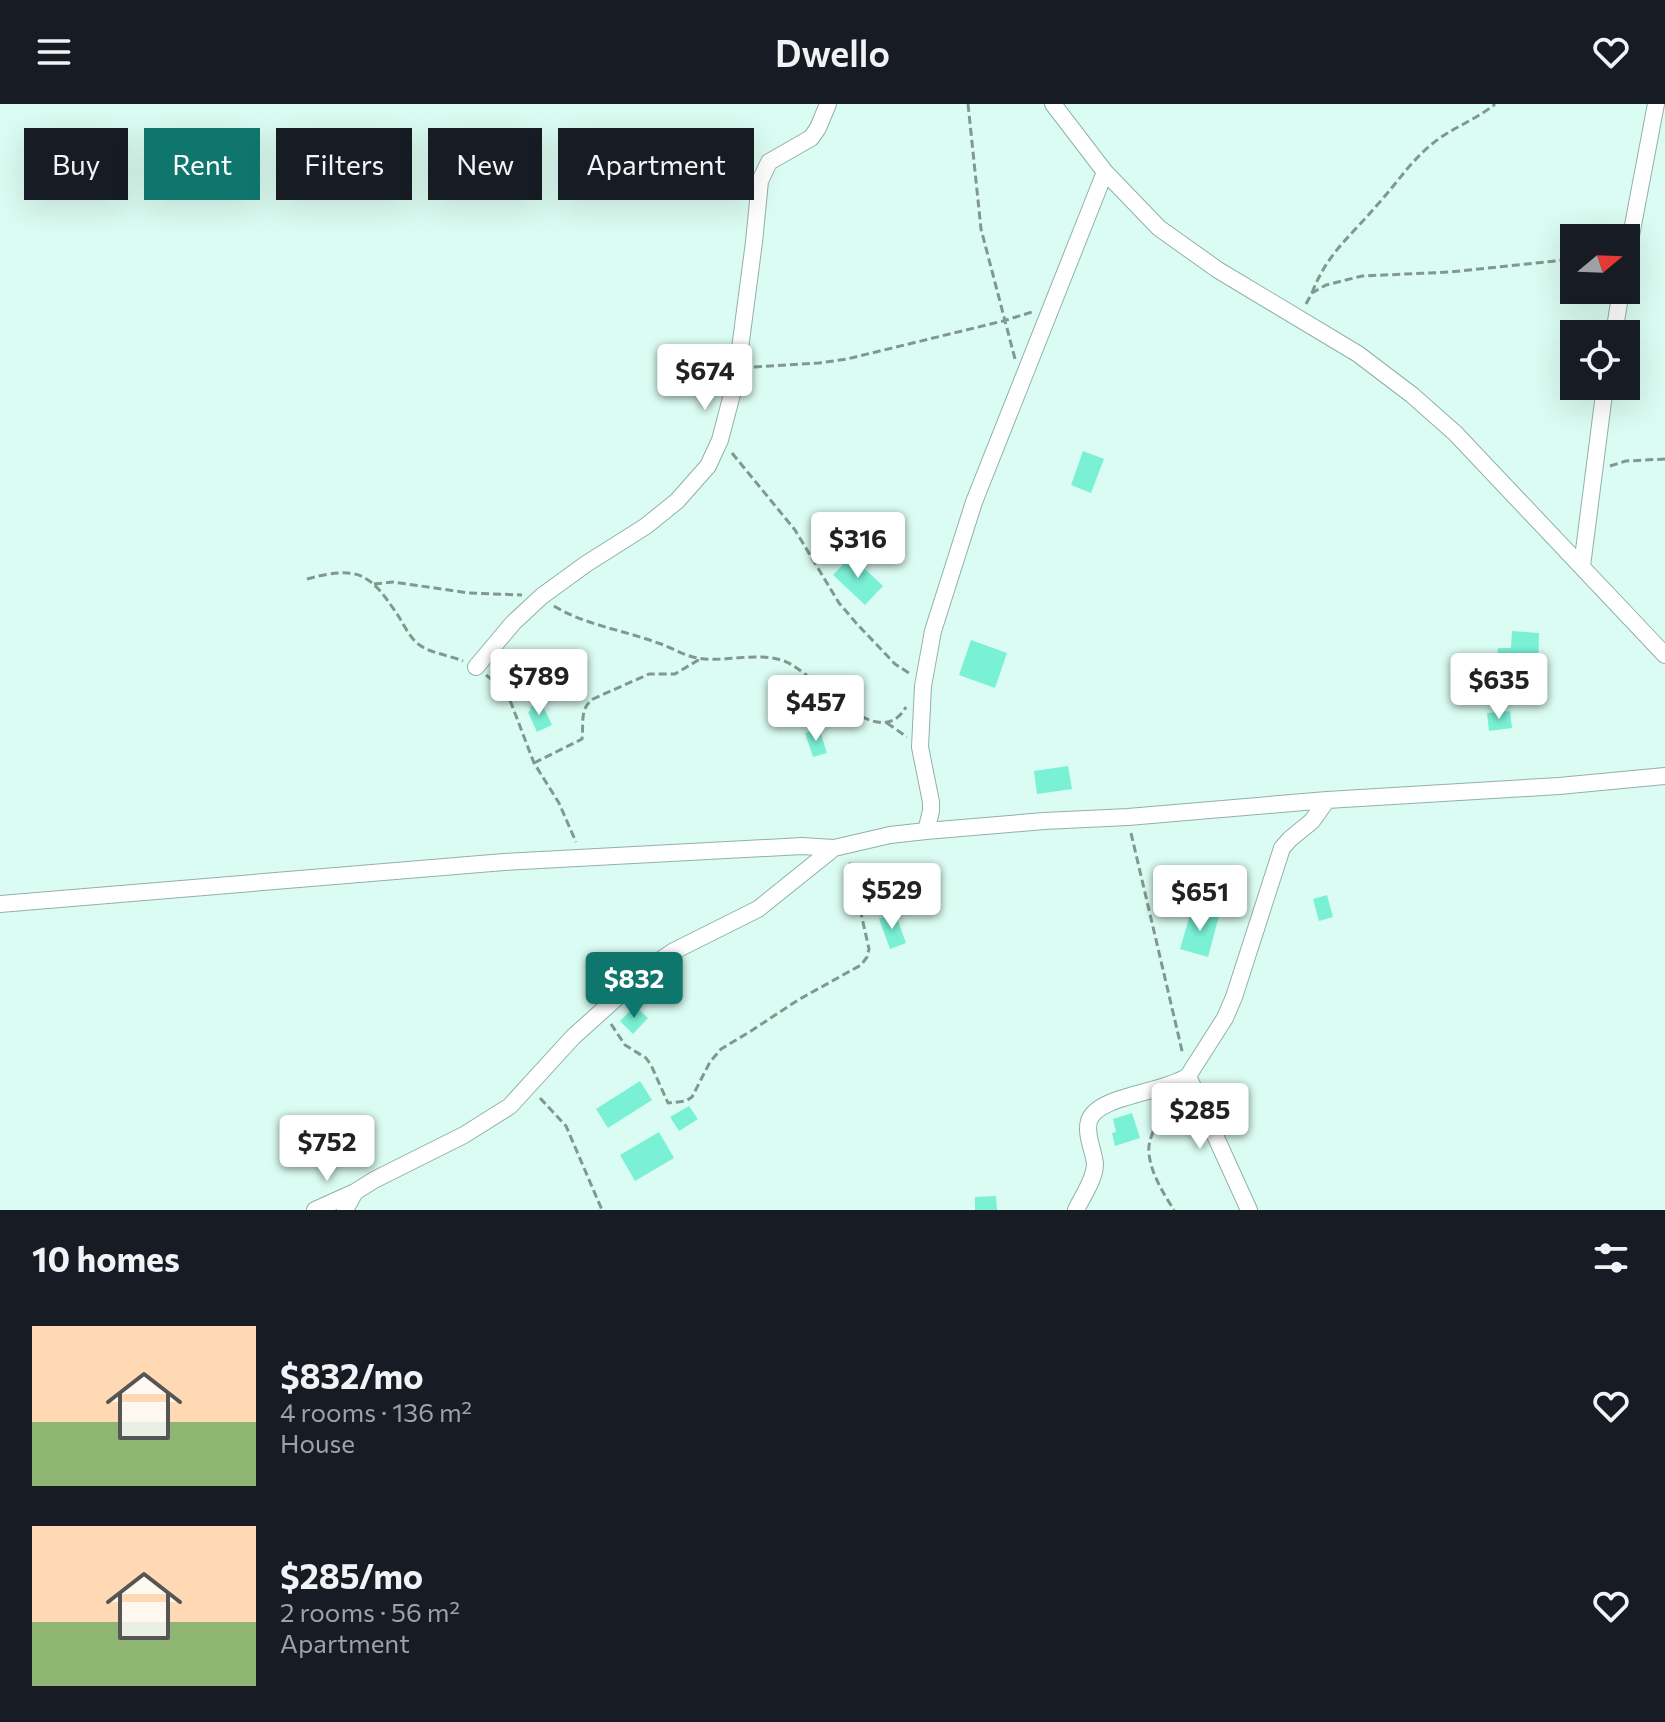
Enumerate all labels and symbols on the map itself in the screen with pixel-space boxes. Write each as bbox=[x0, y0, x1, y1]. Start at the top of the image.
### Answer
north arrow bbox=[1560, 224, 1640, 304]
pin: $674 bbox=[658, 344, 752, 412]
pin: $316 bbox=[811, 512, 905, 580]
pin: $789 bbox=[492, 649, 586, 717]
pin: $635 bbox=[1452, 653, 1546, 721]
pin: $457 bbox=[769, 675, 863, 743]
pin: $529 bbox=[845, 863, 939, 931]
pin: $651 bbox=[1153, 865, 1247, 933]
pin: $832 bbox=[587, 952, 681, 1020]
pin: $285 bbox=[1153, 1083, 1247, 1151]
pin: $752 bbox=[280, 1115, 374, 1183]

